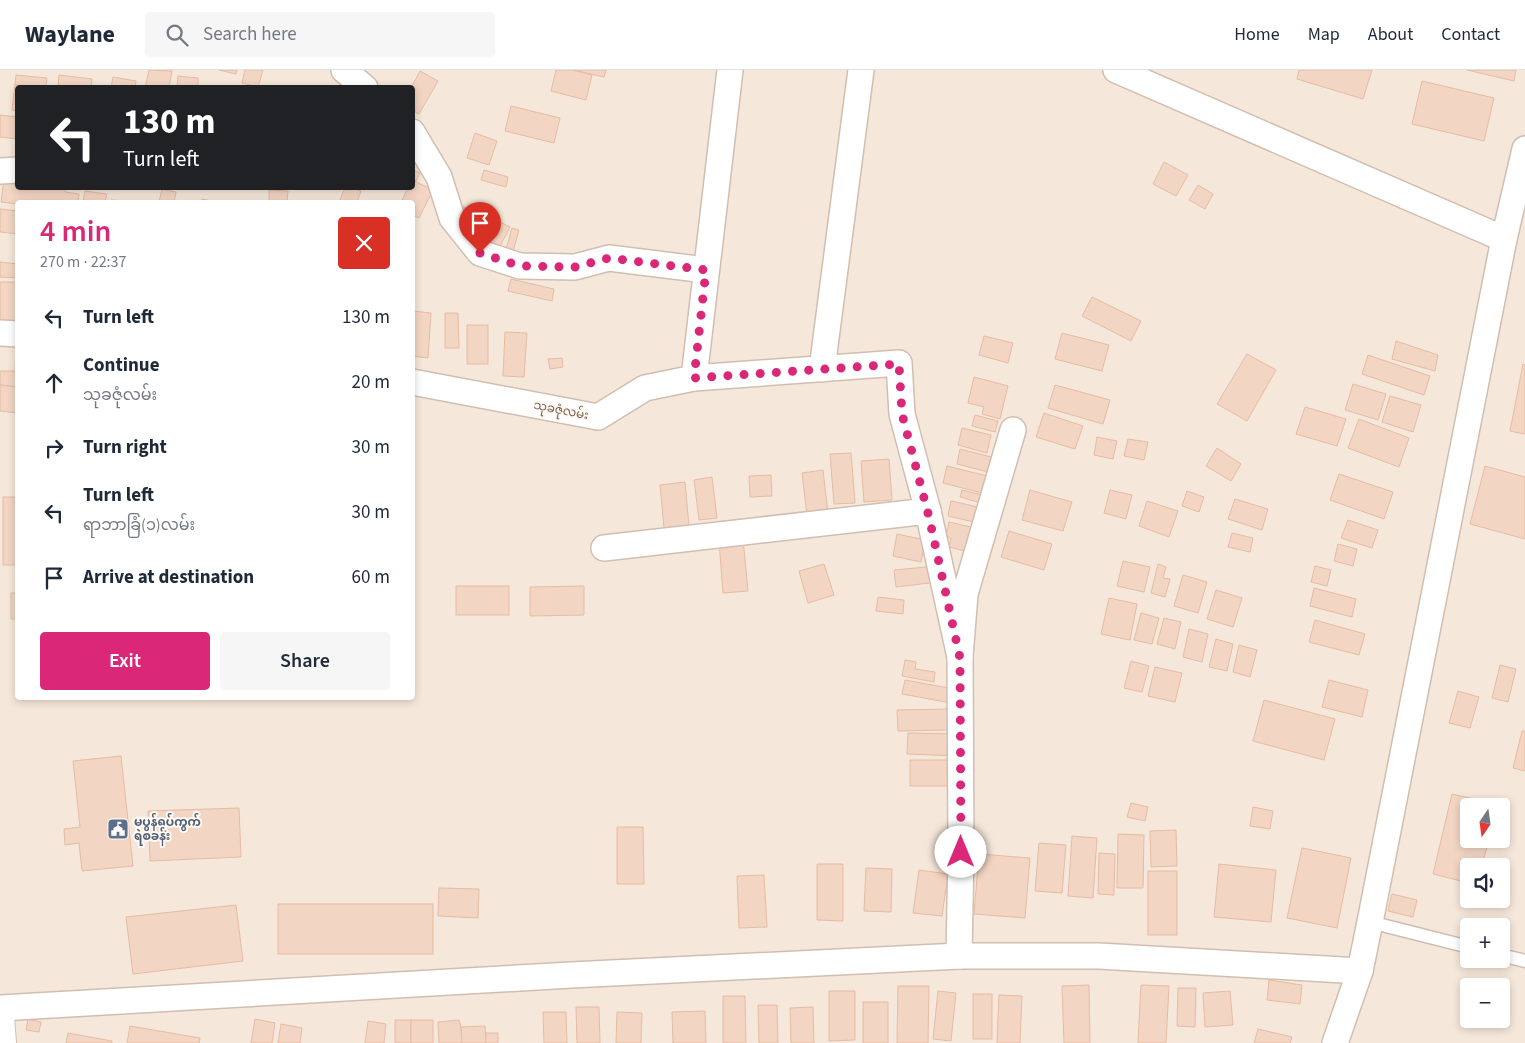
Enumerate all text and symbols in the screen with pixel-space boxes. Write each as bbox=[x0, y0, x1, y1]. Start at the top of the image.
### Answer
search box bbox=[145, 12, 495, 57]
text: Waylane bbox=[25, 17, 115, 52]
icon: search bbox=[163, 21, 191, 49]
text: Search here bbox=[203, 21, 297, 48]
text: Home bbox=[1234, 22, 1280, 47]
text: Map bbox=[1308, 22, 1340, 47]
text: About bbox=[1368, 22, 1413, 47]
text: Contact bbox=[1441, 22, 1500, 47]
text: 130 m bbox=[123, 97, 215, 147]
icon: left bbox=[40, 105, 105, 170]
text: Turn left bbox=[123, 143, 199, 175]
pin bbox=[459, 202, 501, 253]
icon: arrive bbox=[466, 209, 494, 237]
text: 4 min bbox=[40, 210, 111, 253]
button: close bbox=[338, 217, 390, 269]
text: 270 m · 22:37 bbox=[40, 251, 127, 273]
icon: left bbox=[40, 304, 68, 332]
text: Turn left bbox=[83, 304, 154, 331]
text: 130 m bbox=[342, 304, 390, 331]
text: Continue bbox=[83, 352, 160, 379]
icon: ahead bbox=[40, 369, 68, 397]
text: 20 m bbox=[352, 369, 390, 396]
text: သုခဇုံလမ်း bbox=[83, 384, 157, 406]
street label: သုခဇုံလမ်း bbox=[532, 396, 590, 425]
icon: right bbox=[40, 434, 68, 462]
text: Turn right bbox=[83, 434, 167, 461]
text: 30 m bbox=[352, 434, 390, 461]
text: Turn left bbox=[83, 482, 154, 509]
icon: left bbox=[40, 499, 68, 527]
text: 30 m bbox=[352, 499, 390, 526]
text: ရာဘာခြံ(၁)လမ်း bbox=[83, 514, 195, 536]
icon: arrive bbox=[40, 564, 68, 592]
text: Arrive at destination bbox=[83, 564, 254, 591]
text: 60 m bbox=[352, 564, 390, 591]
button: Exit bbox=[40, 632, 210, 690]
button: Share bbox=[220, 632, 390, 690]
north arrow bbox=[1460, 798, 1510, 848]
map controls bbox=[1460, 798, 1510, 1028]
place label: မုပွန်ရပ်ကွက် ရဲစခန်း bbox=[134, 812, 201, 846]
public building icon: မုပွန်ရပ်ကွက် ရဲစခန်း bbox=[106, 817, 130, 841]
position arrow bbox=[934, 825, 986, 877]
button: sound bbox=[1460, 858, 1510, 908]
button: + bbox=[1460, 918, 1510, 968]
button: − bbox=[1460, 978, 1510, 1028]

